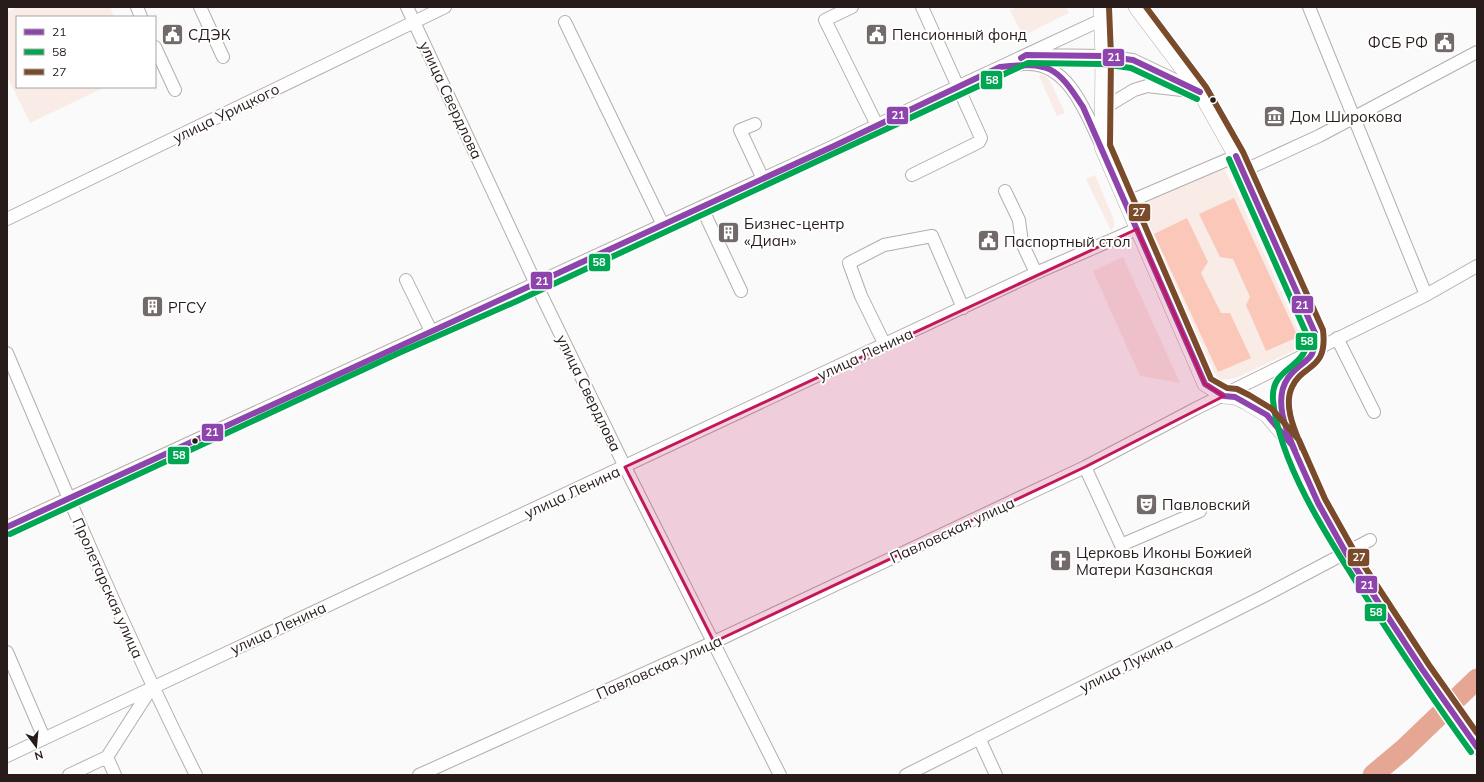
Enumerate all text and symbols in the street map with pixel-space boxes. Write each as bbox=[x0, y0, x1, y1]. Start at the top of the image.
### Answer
legend bbox=[16, 16, 156, 88]
public building icon: СДЭК bbox=[159, 21, 185, 47]
public building icon: Пенсионный фонд bbox=[864, 21, 890, 47]
text: 21 bbox=[52, 24, 66, 39]
place label: СДЭК bbox=[188, 25, 231, 44]
place label: Пенсионный фонд bbox=[892, 25, 1027, 44]
public building icon: ФСБ РФ bbox=[1431, 29, 1457, 55]
place label: ФСБ РФ bbox=[1368, 33, 1428, 52]
street label: улица Свердлова bbox=[415, 38, 487, 162]
text: 58 bbox=[52, 44, 66, 59]
line badge: 21 bbox=[1102, 48, 1125, 67]
text: 21 bbox=[1107, 50, 1121, 64]
text: 27 bbox=[52, 64, 66, 79]
line badge: 58 bbox=[980, 70, 1003, 90]
text: 58 bbox=[985, 73, 999, 87]
street label: улица Урицкого bbox=[170, 79, 282, 147]
unlabelled marker bbox=[1208, 95, 1218, 105]
museum icon: Дом Широкова bbox=[1262, 103, 1288, 129]
line badge: 21 bbox=[886, 106, 909, 125]
place label: Дом Широкова bbox=[1290, 107, 1402, 126]
text: 21 bbox=[891, 108, 905, 122]
line badge: 27 bbox=[1128, 203, 1151, 222]
text: 27 bbox=[1132, 205, 1146, 219]
place label: Бизнес-центр «Диан» bbox=[744, 214, 844, 250]
building icon: Бизнес-центр «Диан» bbox=[715, 219, 741, 245]
public building icon: Паспортный стол bbox=[975, 228, 1001, 254]
place label: Паспортный стол bbox=[1004, 232, 1131, 251]
line badge: 58 bbox=[588, 253, 611, 272]
text: 58 bbox=[592, 255, 606, 269]
line badge: 21 bbox=[530, 271, 553, 290]
text: 21 bbox=[535, 274, 549, 288]
building icon: РГСУ bbox=[140, 294, 166, 320]
line badge: 21 bbox=[1291, 295, 1314, 314]
place label: РГСУ bbox=[168, 298, 206, 317]
text: 21 bbox=[1295, 298, 1309, 312]
street label: улица Ленина bbox=[814, 324, 916, 384]
street label: улица Свердлова bbox=[552, 331, 626, 455]
line badge: 58 bbox=[1295, 332, 1318, 351]
text: 58 bbox=[1300, 334, 1314, 348]
line badge: 21 bbox=[201, 423, 224, 442]
text: 21 bbox=[205, 425, 219, 439]
unlabelled marker bbox=[190, 436, 200, 446]
line badge: 58 bbox=[167, 446, 190, 465]
text: 58 bbox=[172, 448, 186, 462]
street label: улица Ленина bbox=[521, 462, 623, 522]
theatre icon: Павловский bbox=[1134, 491, 1160, 517]
street label: Павловская улица bbox=[887, 493, 1017, 567]
place label: Павловский bbox=[1162, 495, 1250, 514]
street label: Пролетарская улица bbox=[68, 515, 148, 661]
place label: Церковь Иконы Божией Матери Казанская bbox=[1076, 543, 1252, 579]
church icon: Церковь Иконы Божией Матери Казанская bbox=[1048, 548, 1074, 574]
line badge: 27 bbox=[1347, 548, 1370, 567]
text: 27 bbox=[1352, 550, 1366, 564]
line badge: 21 bbox=[1355, 575, 1378, 594]
text: 21 bbox=[1360, 578, 1374, 592]
street label: улица Ленина bbox=[227, 598, 329, 658]
line badge: 58 bbox=[1364, 603, 1387, 622]
text: 58 bbox=[1369, 605, 1383, 619]
street label: Павловская улица bbox=[593, 631, 725, 703]
street label: улица Лукина bbox=[1076, 633, 1176, 697]
north arrow bbox=[16, 726, 56, 766]
text: N bbox=[33, 748, 45, 763]

